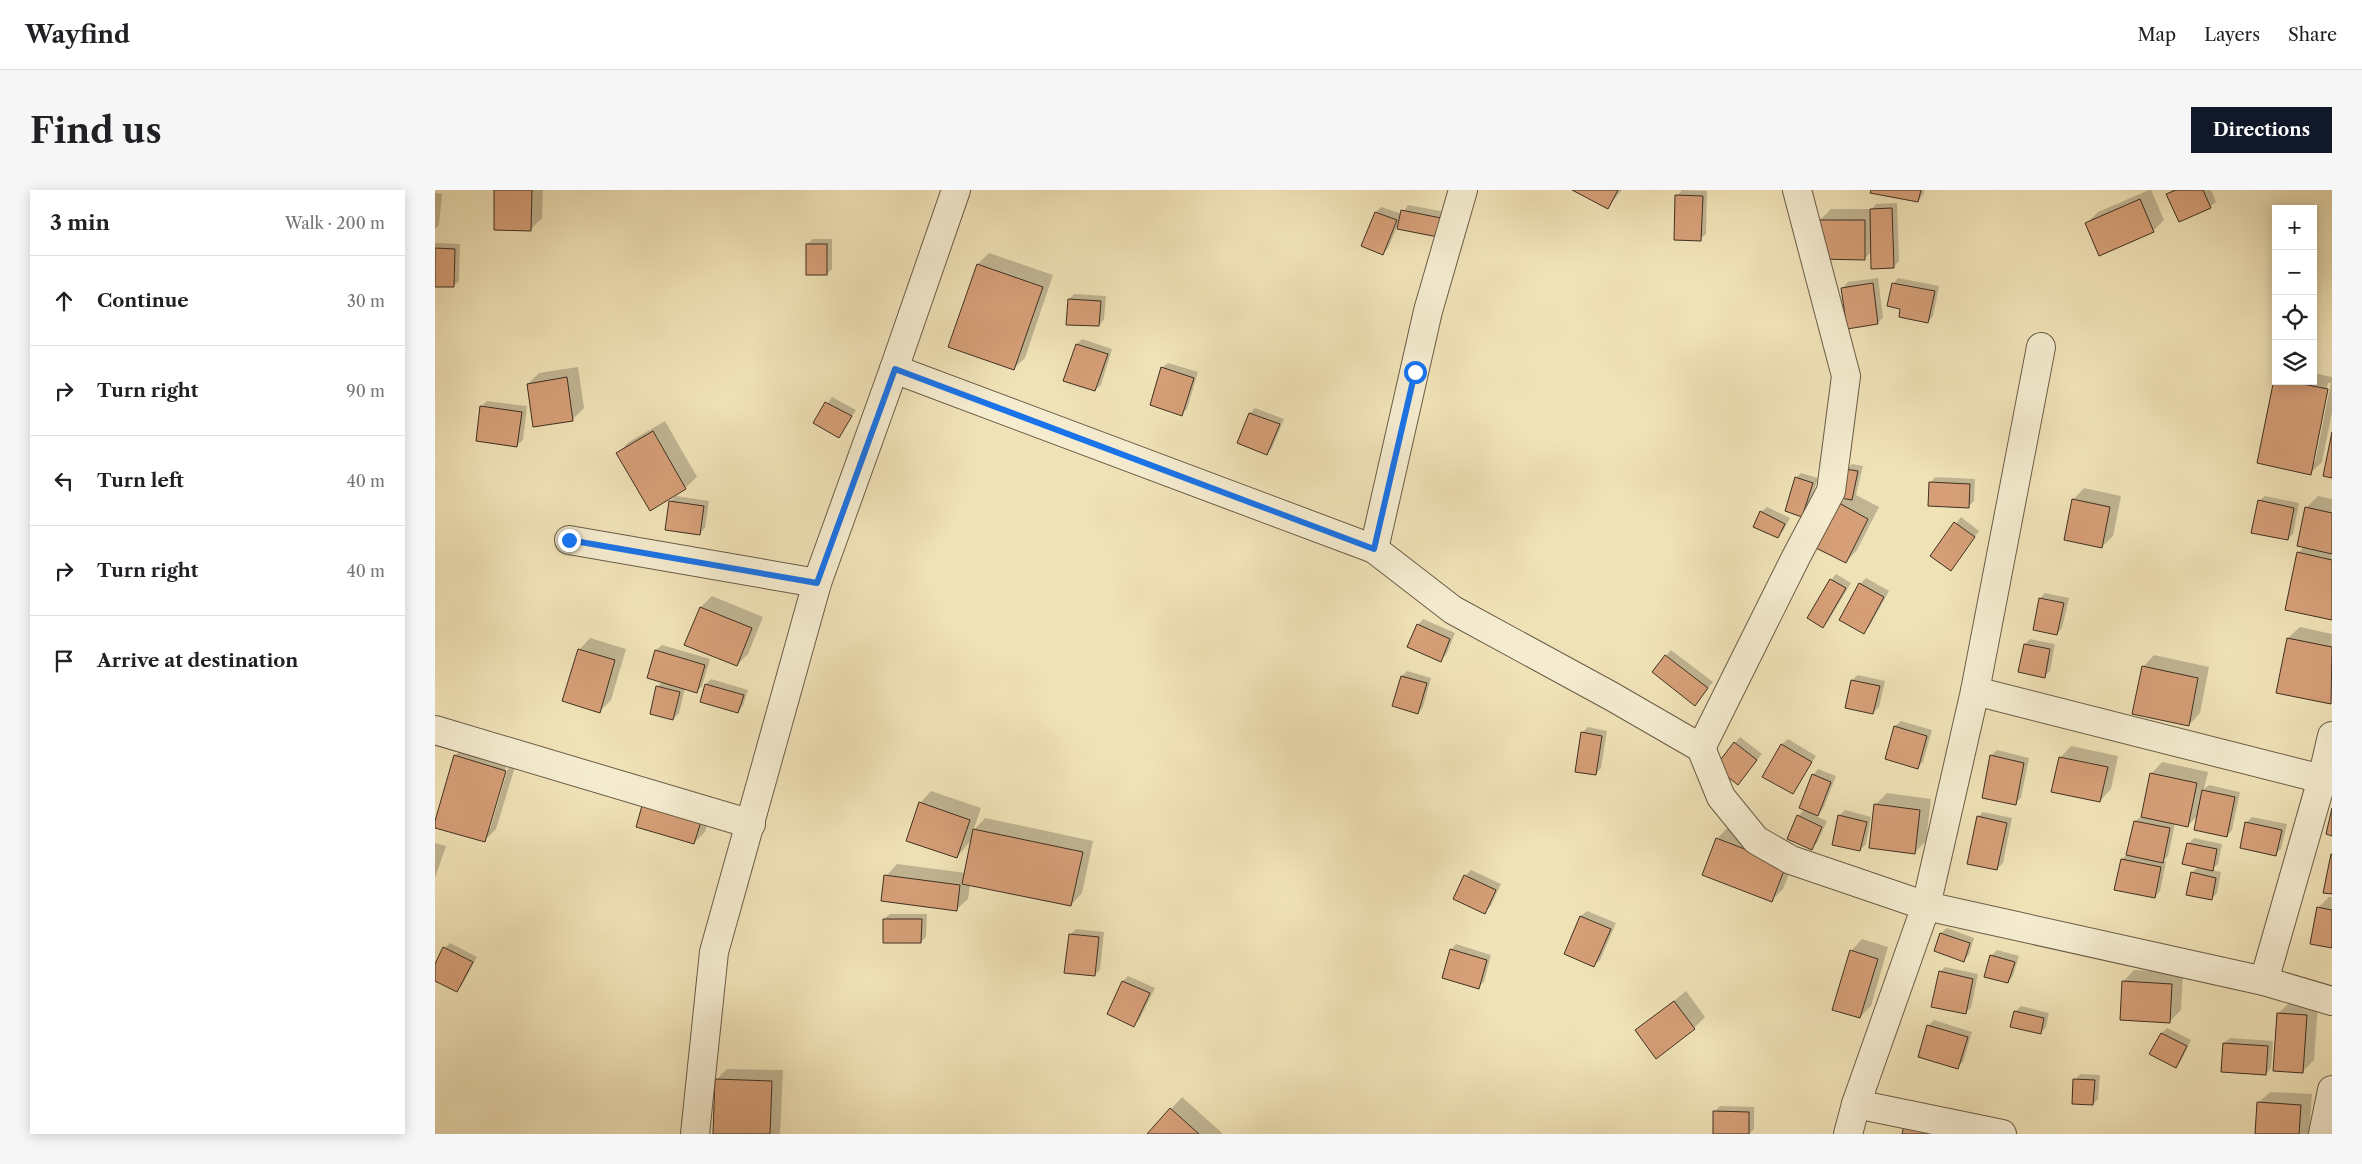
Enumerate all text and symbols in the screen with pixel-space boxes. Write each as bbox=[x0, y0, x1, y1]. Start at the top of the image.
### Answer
text: Wayfind bbox=[25, 20, 130, 49]
text: Map bbox=[2138, 24, 2176, 46]
text: Layers bbox=[2204, 24, 2260, 46]
text: Share bbox=[2288, 24, 2337, 46]
button: Directions bbox=[2191, 107, 2332, 153]
text: Find us bbox=[30, 109, 162, 152]
map controls bbox=[2272, 205, 2317, 385]
button: + bbox=[2272, 205, 2317, 250]
text: 3 min bbox=[50, 210, 110, 235]
text: Walk · 200 m bbox=[285, 213, 385, 233]
button: − bbox=[2272, 250, 2317, 295]
icon: ahead bbox=[50, 287, 78, 315]
text: Continue bbox=[97, 289, 189, 312]
text: 30 m bbox=[347, 291, 385, 311]
button: locate bbox=[2272, 295, 2317, 340]
button: layers bbox=[2272, 340, 2317, 385]
route start bbox=[1404, 361, 1427, 384]
icon: right bbox=[50, 377, 78, 405]
text: Turn right bbox=[97, 379, 198, 402]
text: 90 m bbox=[346, 381, 385, 401]
icon: left bbox=[50, 467, 78, 495]
text: Turn left bbox=[97, 469, 184, 492]
text: 40 m bbox=[346, 471, 385, 491]
route end bbox=[558, 529, 581, 552]
icon: right bbox=[50, 557, 78, 585]
text: Turn right bbox=[97, 559, 198, 582]
text: 40 m bbox=[346, 561, 385, 581]
icon: arrive bbox=[50, 647, 78, 675]
text: Arrive at destination bbox=[97, 649, 298, 672]

